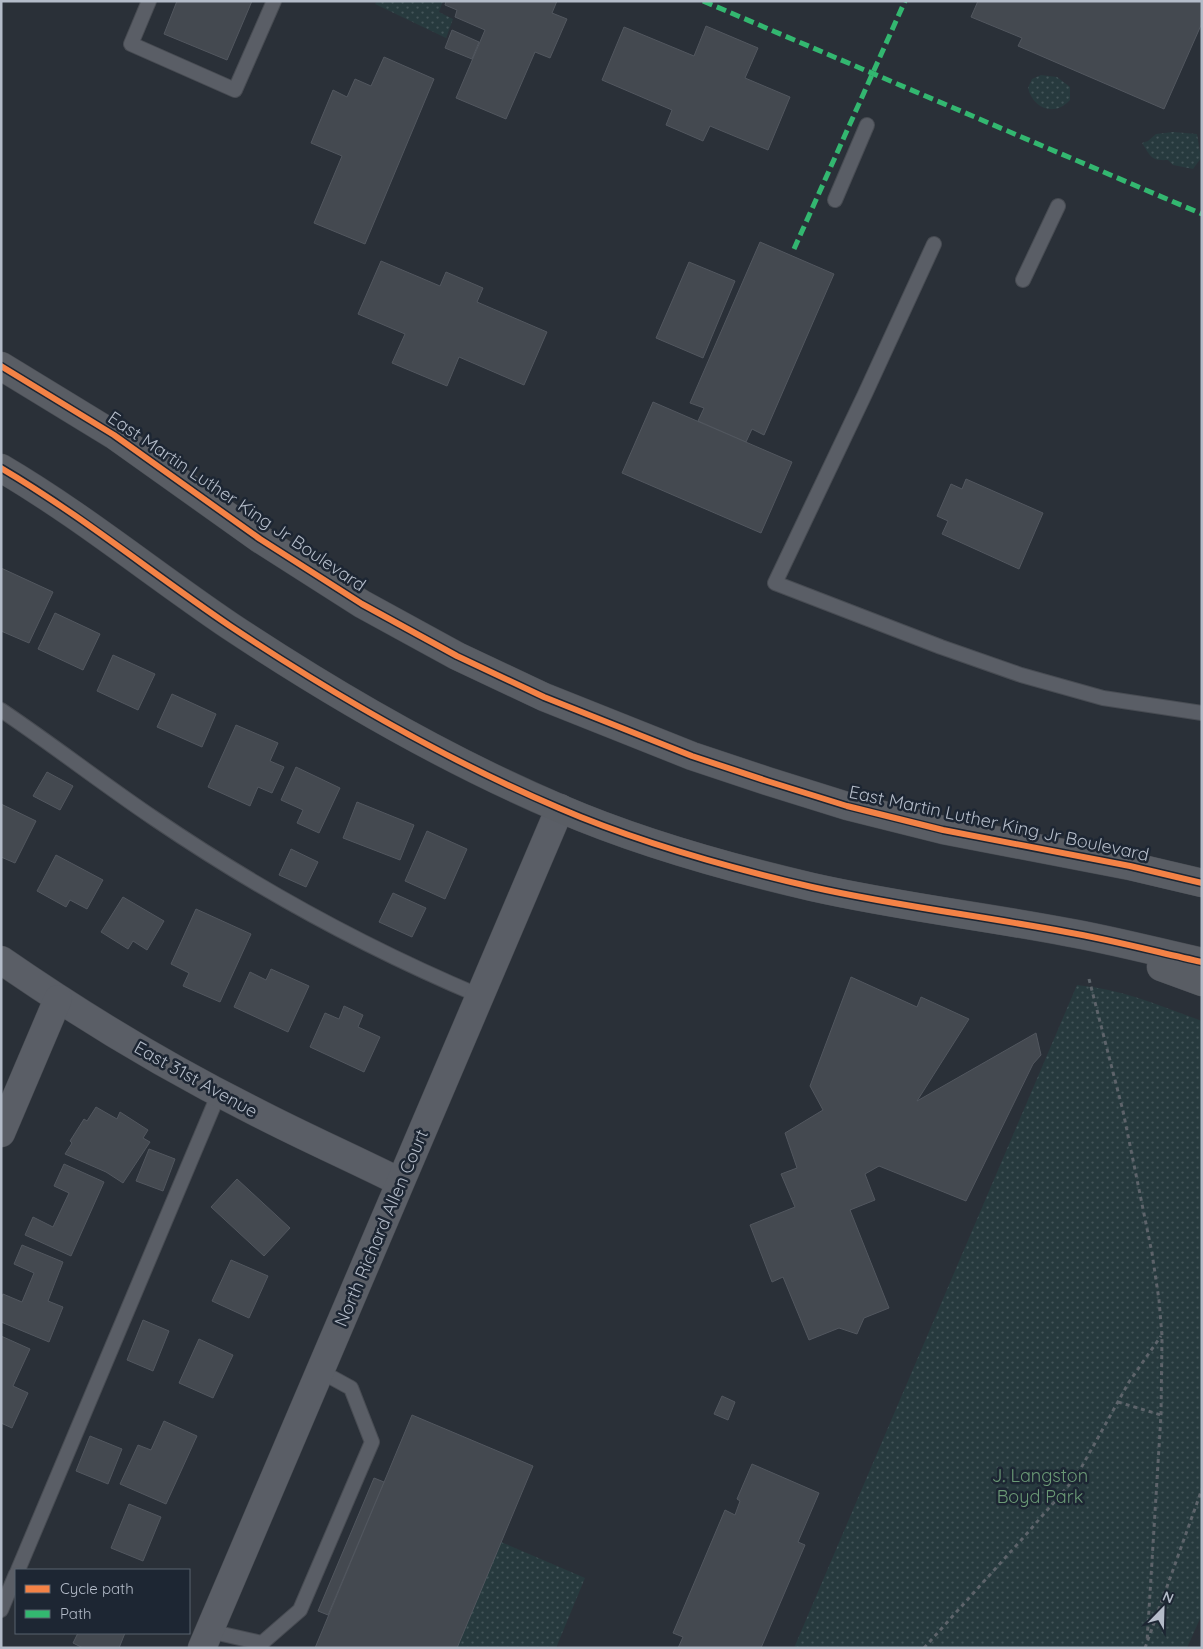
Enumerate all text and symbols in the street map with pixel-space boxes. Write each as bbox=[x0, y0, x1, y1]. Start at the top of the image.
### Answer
street label: East Martin Luther King Jr Boulevard bbox=[104, 406, 370, 596]
street label: East Martin Luther King Jr Boulevard bbox=[847, 780, 1151, 866]
street label: East 31st Avenue bbox=[130, 1036, 262, 1122]
street label: North Richard Allen Court bbox=[329, 1126, 433, 1330]
park label: J. Langston Boyd Park bbox=[992, 1464, 1088, 1508]
legend bbox=[15, 1569, 190, 1634]
text: Cycle path bbox=[60, 1579, 134, 1598]
north arrow bbox=[1138, 1584, 1188, 1634]
text: N bbox=[1160, 1587, 1176, 1607]
text: Path bbox=[60, 1604, 92, 1623]

